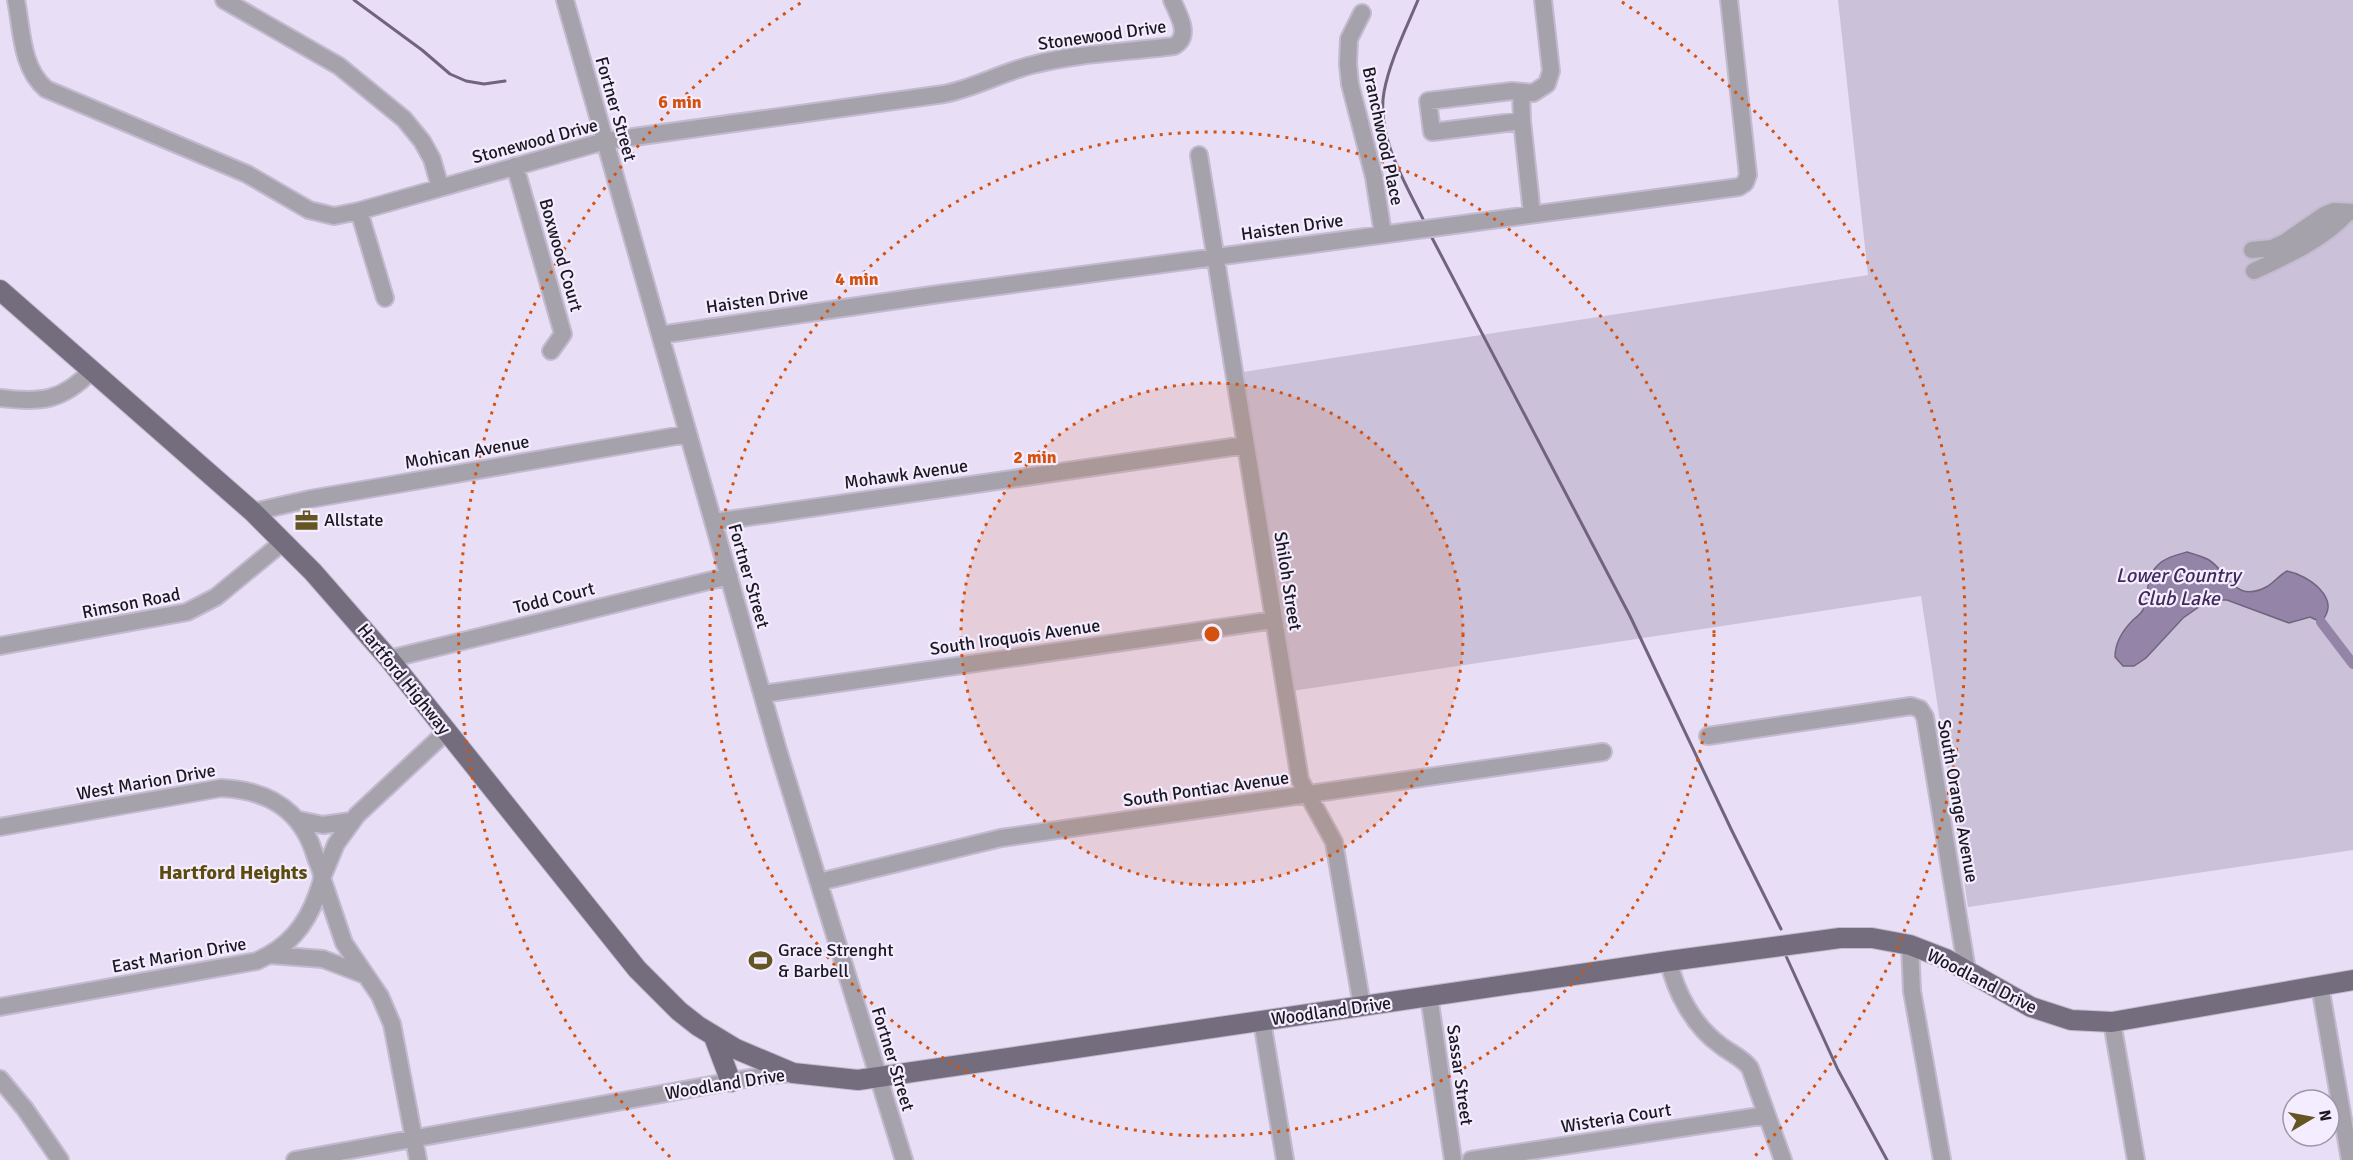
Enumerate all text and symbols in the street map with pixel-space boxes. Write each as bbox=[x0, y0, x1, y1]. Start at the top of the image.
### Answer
street label: Stonewood Drive bbox=[1036, 15, 1168, 55]
street label: Fortner Street bbox=[591, 54, 641, 164]
street label: Branchwood Place bbox=[1358, 65, 1408, 207]
text: 6 min bbox=[658, 91, 702, 113]
street label: Stonewood Drive bbox=[470, 114, 600, 168]
street label: Boxwood Court bbox=[534, 196, 588, 314]
street label: Haisten Drive bbox=[1239, 209, 1345, 245]
text: 4 min bbox=[835, 268, 879, 290]
street label: Haisten Drive bbox=[704, 282, 810, 318]
street label: Mohican Avenue bbox=[403, 430, 531, 474]
text: 2 min bbox=[1013, 446, 1057, 468]
street label: Mohawk Avenue bbox=[843, 454, 969, 494]
office icon: Allstate bbox=[293, 507, 319, 533]
place label: Allstate bbox=[324, 509, 383, 531]
street label: Fortner Street bbox=[724, 521, 774, 631]
street label: Shiloh Street bbox=[1269, 530, 1307, 632]
water label: Lower Country Club Lake bbox=[2116, 563, 2243, 611]
street label: Todd Court bbox=[511, 577, 597, 619]
street label: Rimson Road bbox=[80, 583, 182, 623]
street label: South Iroquois Avenue bbox=[928, 614, 1102, 660]
street label: Hartford Highway bbox=[353, 619, 456, 739]
centre of rings bbox=[1202, 624, 1222, 644]
street label: South Orange Avenue bbox=[1933, 718, 1983, 884]
street label: West Marion Drive bbox=[75, 759, 217, 805]
street label: South Pontiac Avenue bbox=[1122, 766, 1290, 812]
district label: Hartford Heights bbox=[159, 860, 308, 885]
street label: East Marion Drive bbox=[110, 932, 248, 978]
place label: Grace Strenght & Barbell bbox=[778, 939, 894, 982]
street label: Woodland Drive bbox=[1923, 944, 2041, 1018]
sports icon: Grace Strenght & Barbell bbox=[747, 947, 773, 973]
street label: Woodland Drive bbox=[1270, 992, 1392, 1030]
street label: Fortner Street bbox=[867, 1004, 919, 1114]
street label: Sassar Street bbox=[1442, 1023, 1478, 1127]
street label: Woodland Drive bbox=[664, 1064, 786, 1104]
north arrow bbox=[2281, 1088, 2341, 1148]
street label: Wisteria Court bbox=[1559, 1098, 1673, 1138]
text: N bbox=[2314, 1108, 2336, 1123]

